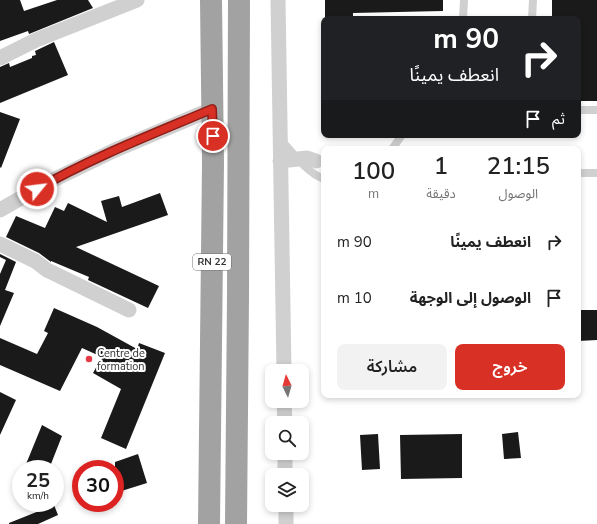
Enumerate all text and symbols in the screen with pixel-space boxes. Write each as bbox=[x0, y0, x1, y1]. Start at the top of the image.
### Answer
text: 90 m bbox=[433, 20, 499, 58]
icon: right bbox=[513, 32, 565, 84]
text: انعطف يمينًا bbox=[409, 63, 499, 87]
icon: arrive bbox=[522, 108, 544, 130]
text: ثم bbox=[552, 109, 565, 129]
pin bbox=[196, 119, 230, 153]
icon: arrive bbox=[202, 125, 224, 147]
text: 1 bbox=[434, 150, 448, 182]
text: 21:15 bbox=[487, 150, 550, 182]
text: 100 bbox=[352, 155, 395, 187]
position arrow bbox=[16, 168, 58, 210]
text: m bbox=[368, 185, 379, 203]
text: دقيقة bbox=[426, 185, 456, 203]
text: الوصول bbox=[499, 185, 538, 203]
icon: right bbox=[543, 231, 565, 253]
text: 90 m bbox=[337, 232, 372, 252]
text: انعطف يمينًا bbox=[450, 232, 531, 252]
road number: RN 22 bbox=[193, 254, 231, 270]
icon: arrive bbox=[543, 287, 565, 309]
text: 10 m bbox=[337, 288, 372, 308]
text: الوصول إلى الوجهة bbox=[410, 288, 531, 308]
button: مشاركة bbox=[337, 344, 447, 390]
button: خروج bbox=[455, 344, 565, 390]
place label: Centre de formation bbox=[97, 346, 145, 374]
marker: Centre de formation bbox=[84, 354, 94, 364]
north arrow bbox=[265, 364, 309, 408]
map controls bbox=[265, 364, 309, 512]
button: search bbox=[265, 416, 309, 460]
speed limit sign: 30 bbox=[72, 460, 124, 512]
text: 25 bbox=[26, 467, 50, 494]
button: layers bbox=[265, 468, 309, 512]
text: km/h bbox=[27, 489, 49, 503]

